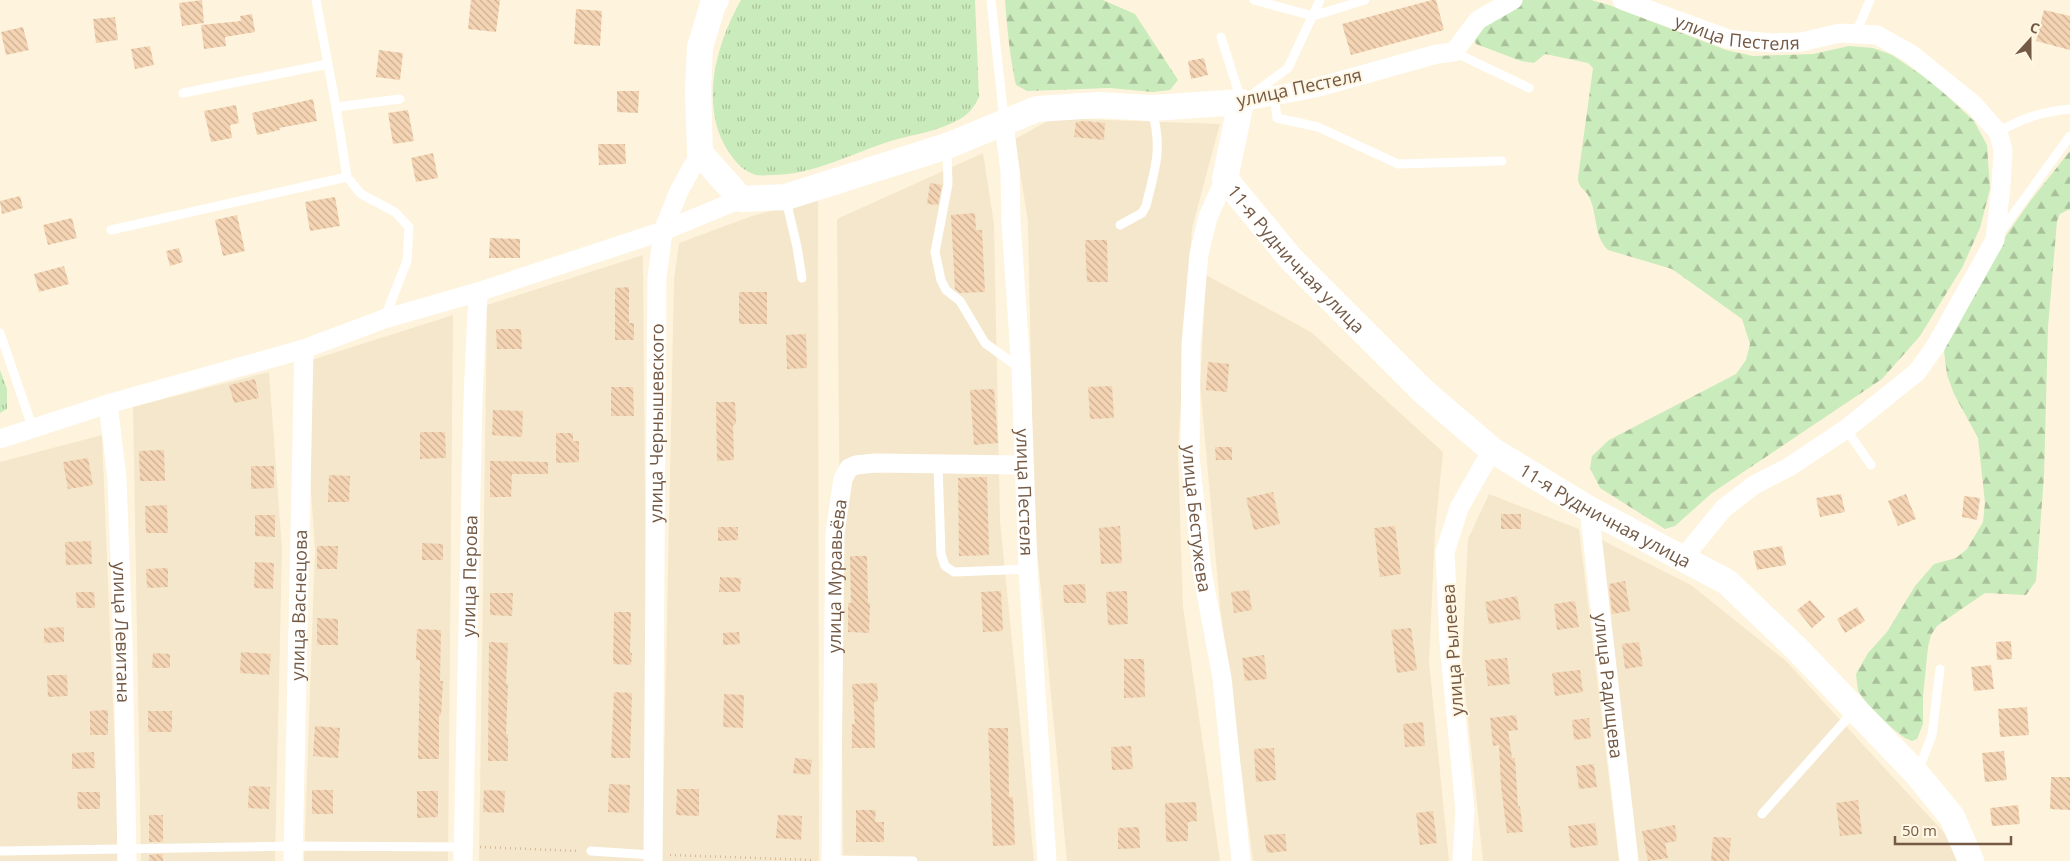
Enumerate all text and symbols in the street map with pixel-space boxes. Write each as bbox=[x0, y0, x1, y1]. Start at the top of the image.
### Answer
street label: улица Пестеля bbox=[1672, 9, 1800, 55]
north arrow bbox=[2005, 15, 2055, 65]
text: С bbox=[2027, 17, 2042, 38]
street label: улица Пестеля bbox=[1234, 62, 1364, 112]
street label: 11-я Рудничная улица bbox=[1222, 179, 1370, 338]
street label: улица Чернышевского bbox=[643, 323, 669, 523]
street label: улица Пестеля bbox=[1011, 428, 1040, 556]
street label: улица Бестужева bbox=[1178, 445, 1218, 594]
street label: 11-я Рудничная улица bbox=[1515, 458, 1695, 573]
street label: улица Муравьёва bbox=[822, 497, 852, 653]
street label: улица Перова bbox=[456, 515, 482, 637]
street label: улица Васнецова bbox=[285, 529, 312, 681]
street label: улица Левитана bbox=[108, 561, 136, 703]
street label: улица Рылеева bbox=[1435, 583, 1469, 717]
street label: улица Радищева bbox=[1589, 612, 1629, 760]
scale bar bbox=[1895, 814, 2011, 846]
text: 50 m bbox=[1902, 820, 1937, 840]

